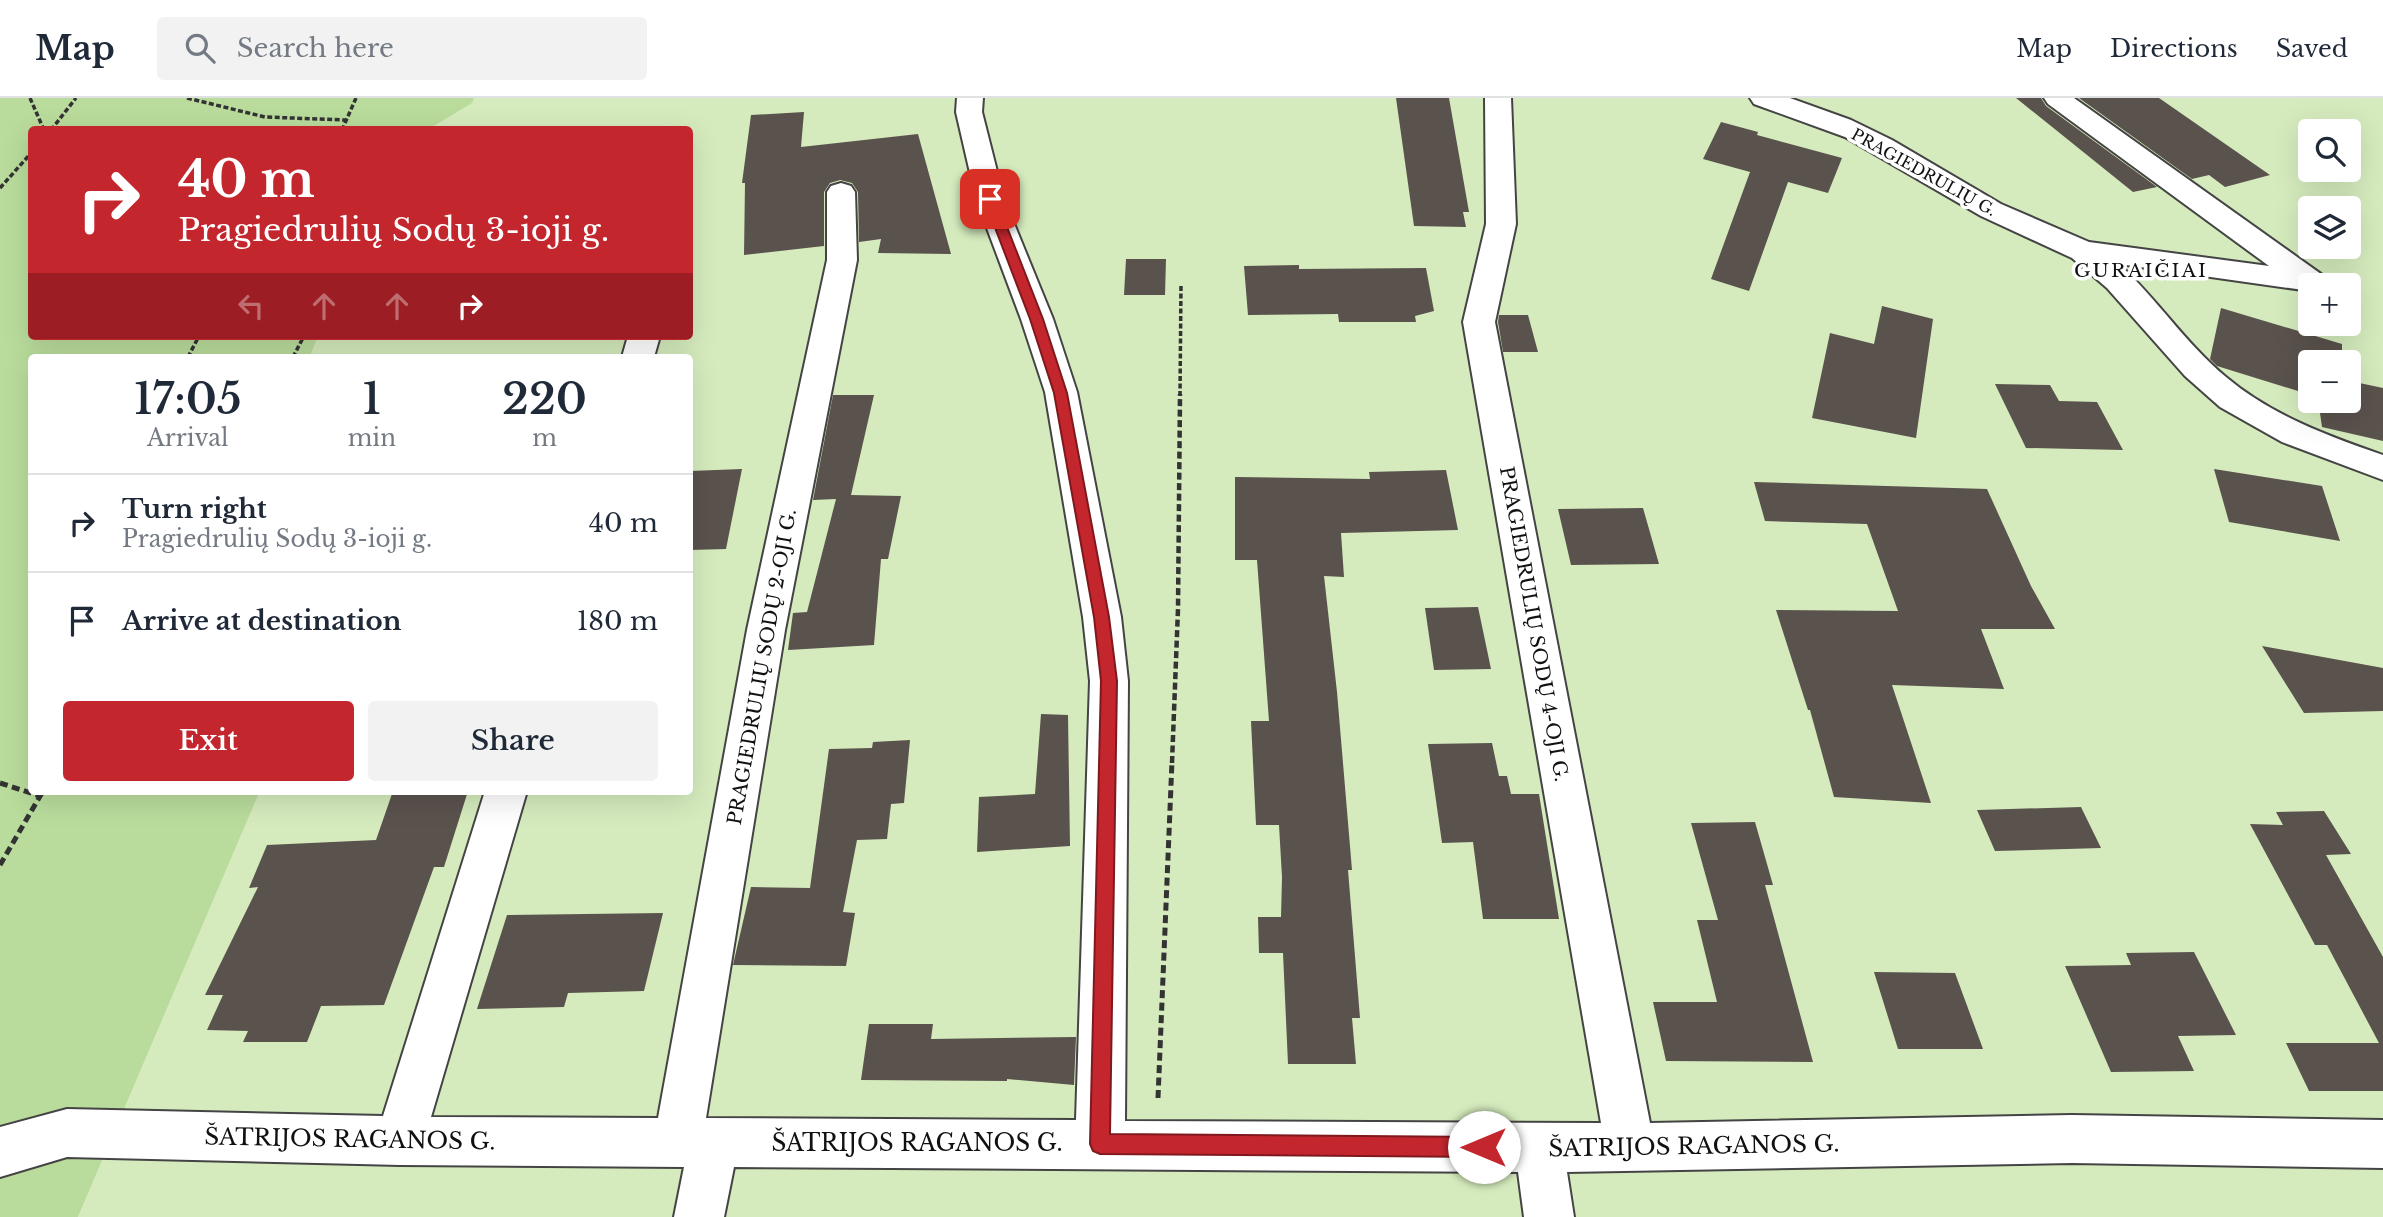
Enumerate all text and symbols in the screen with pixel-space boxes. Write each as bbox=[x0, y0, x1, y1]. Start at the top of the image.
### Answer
search box bbox=[157, 17, 647, 80]
text: Map bbox=[35, 28, 115, 69]
icon: search bbox=[181, 29, 219, 67]
text: Search here bbox=[237, 32, 394, 64]
text: Map bbox=[2016, 34, 2072, 63]
text: Directions bbox=[2110, 34, 2238, 63]
text: Saved bbox=[2276, 34, 2348, 63]
map controls bbox=[2298, 119, 2361, 413]
button: search bbox=[2298, 119, 2361, 182]
street label: PRAGIEDRULIŲ G. bbox=[1848, 124, 2000, 220]
text: 40 m bbox=[178, 149, 315, 210]
icon: right bbox=[63, 154, 154, 245]
pin bbox=[960, 169, 1020, 229]
icon: arrive bbox=[971, 180, 1009, 218]
button: layers bbox=[2298, 196, 2361, 259]
text: Pragiedrulių Sodų 3-ioji g. bbox=[178, 210, 609, 250]
district label: GURAIČIAI bbox=[2074, 259, 2208, 282]
button: + bbox=[2298, 273, 2361, 336]
icon: left bbox=[232, 287, 270, 325]
icon: ahead bbox=[305, 287, 343, 325]
icon: ahead bbox=[378, 287, 416, 325]
icon: right bbox=[451, 287, 489, 325]
button: − bbox=[2298, 350, 2361, 413]
text: 17:05 bbox=[134, 373, 242, 425]
text: 1 bbox=[363, 373, 381, 425]
text: 220 bbox=[502, 373, 587, 425]
text: Arrival bbox=[147, 424, 229, 452]
text: min bbox=[348, 424, 396, 452]
text: m bbox=[532, 424, 557, 452]
street label: PRAGIEDRULIŲ SODŲ 4-OJI G. bbox=[1495, 465, 1573, 783]
text: Turn right bbox=[122, 493, 267, 525]
icon: right bbox=[63, 504, 101, 542]
text: 40 m bbox=[589, 507, 658, 539]
street label: PRAGIEDRULIŲ SODŲ 2-OJI G. bbox=[723, 507, 801, 827]
text: Pragiedrulių Sodų 3-ioji g. bbox=[122, 525, 432, 553]
icon: arrive bbox=[63, 602, 101, 640]
text: Arrive at destination bbox=[122, 605, 402, 637]
text: 180 m bbox=[577, 605, 658, 637]
button: Exit bbox=[63, 701, 354, 781]
button: Share bbox=[368, 701, 658, 781]
position arrow bbox=[1447, 1110, 1521, 1184]
street label: ŠATRIJOS RAGANOS G. bbox=[204, 1120, 496, 1156]
street label: ŠATRIJOS RAGANOS G. bbox=[771, 1127, 1063, 1157]
street label: ŠATRIJOS RAGANOS G. bbox=[1548, 1127, 1840, 1163]

